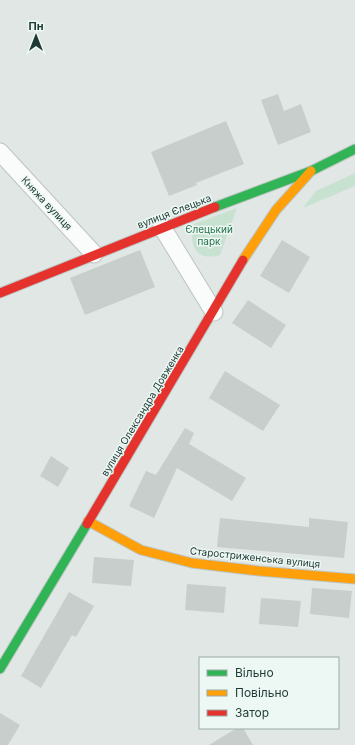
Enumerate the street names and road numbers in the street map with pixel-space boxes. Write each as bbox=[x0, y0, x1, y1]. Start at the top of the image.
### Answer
street label: Княжа вулиця bbox=[19, 174, 75, 232]
street label: вулиця Єлецька bbox=[135, 191, 213, 231]
street label: вулиця Олександра Довженка bbox=[98, 344, 186, 478]
street label: Старостриженська вулиця bbox=[189, 544, 321, 570]

